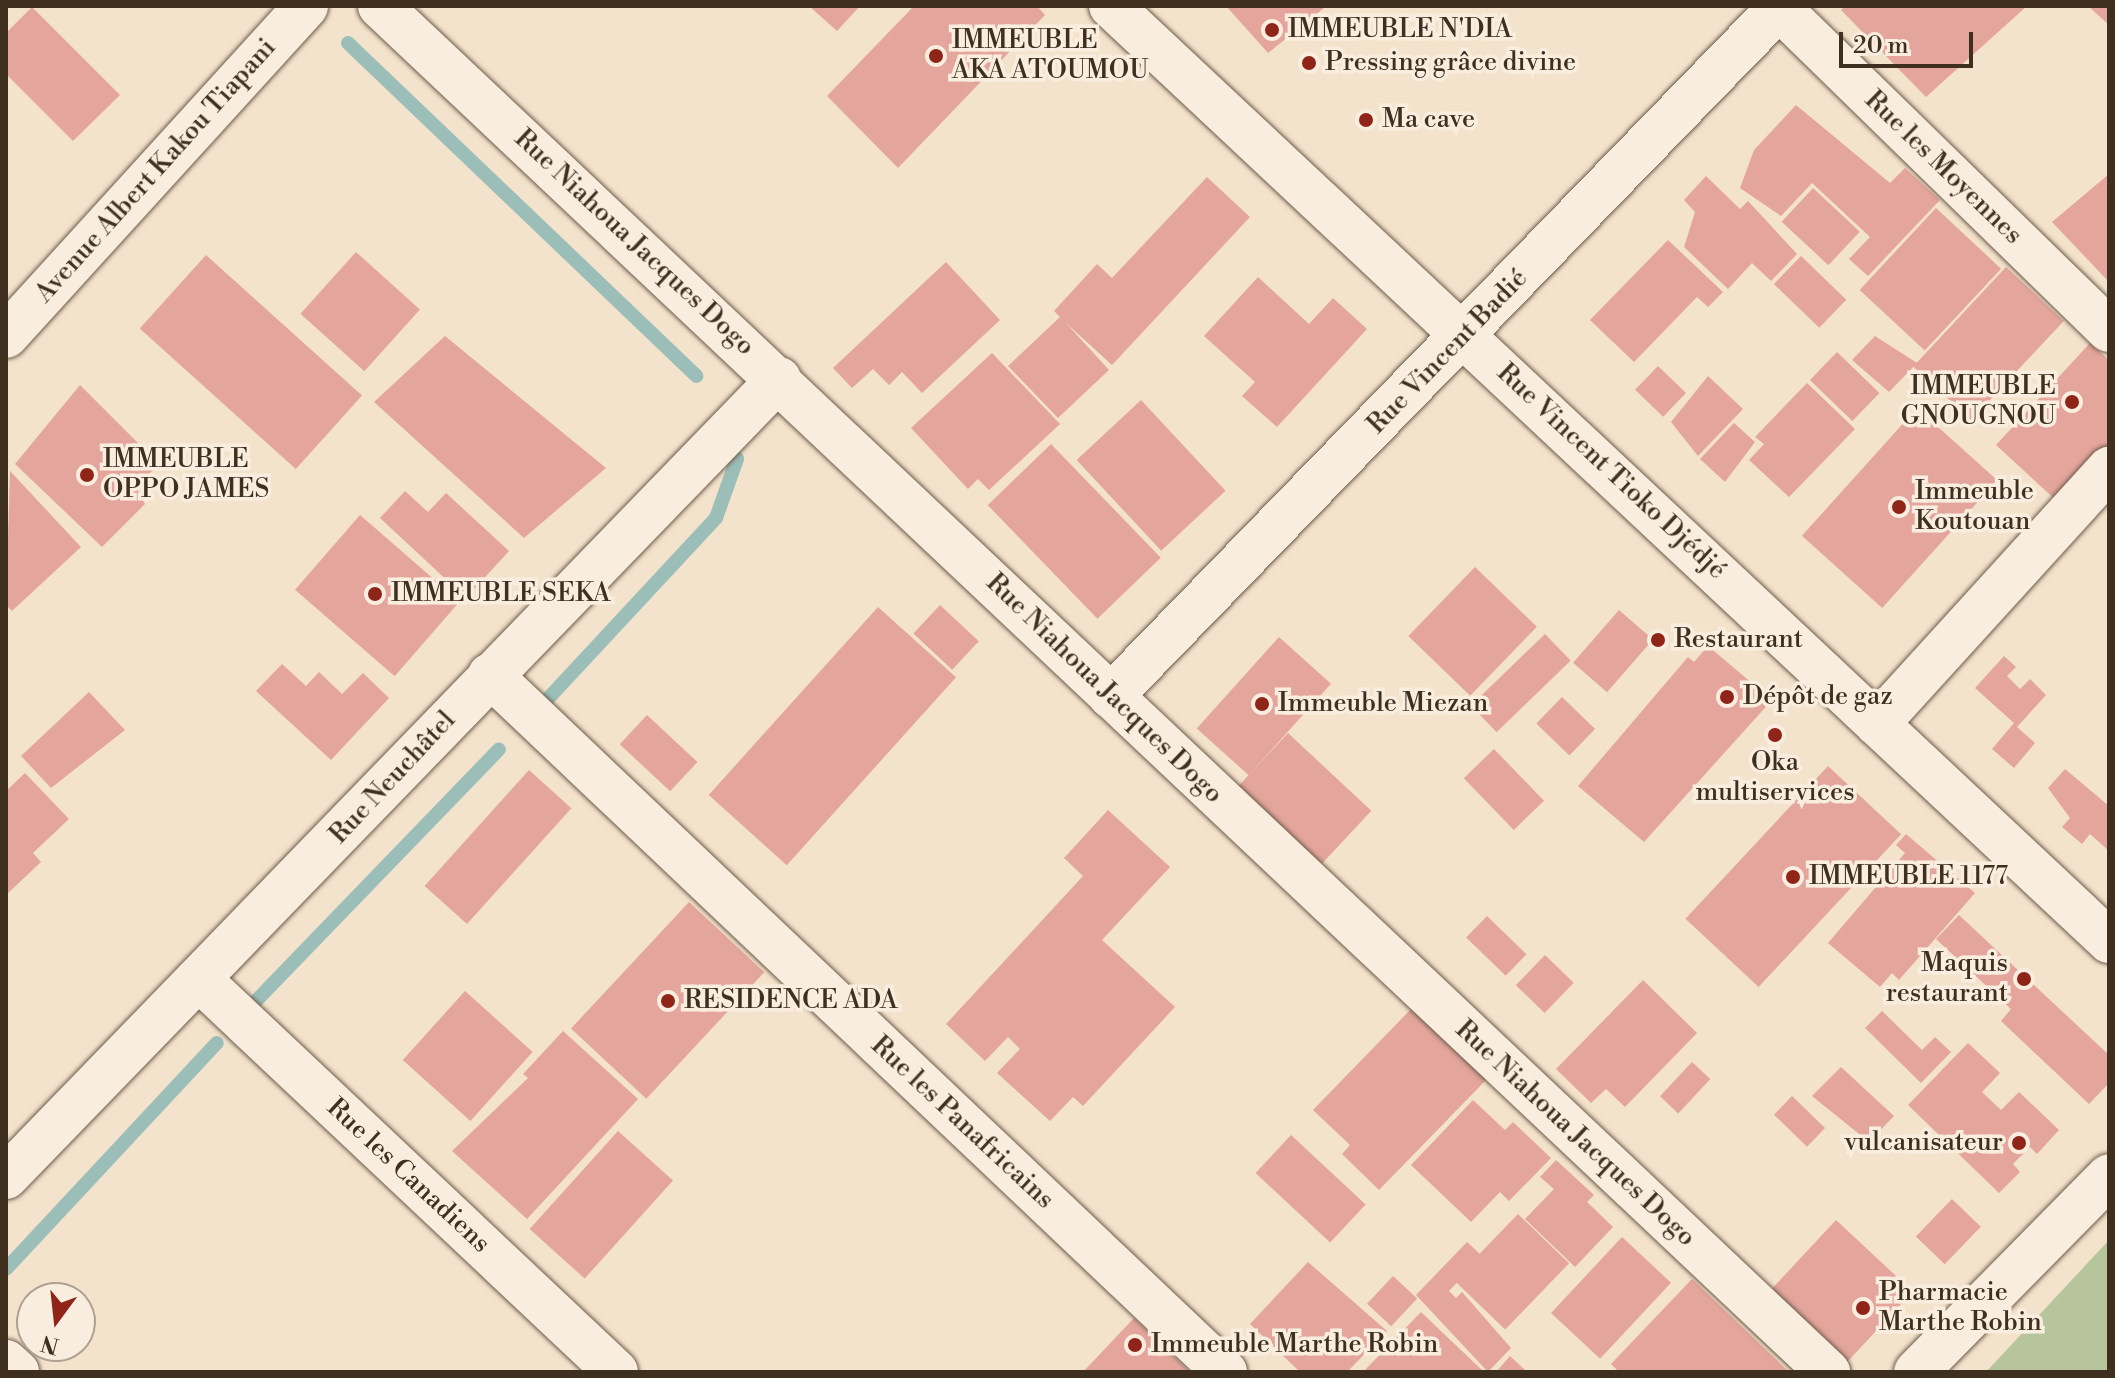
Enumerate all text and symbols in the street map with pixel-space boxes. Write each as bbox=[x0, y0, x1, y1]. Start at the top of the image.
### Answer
place label: IMMEUBLE N'DIA bbox=[1288, 14, 1512, 46]
scale bar bbox=[1843, 16, 1977, 66]
marker: IMMEUBLE N'DIA bbox=[1263, 21, 1281, 39]
place label: IMMEUBLE AKA ATOUMOU bbox=[952, 25, 1148, 86]
text: 20 m bbox=[1853, 31, 1909, 61]
street label: Avenue Albert Kakou Tiapani bbox=[29, 33, 283, 309]
marker: IMMEUBLE AKA ATOUMOU bbox=[927, 47, 945, 65]
place label: Pressing grâce divine bbox=[1325, 47, 1576, 79]
marker: Pressing grâce divine bbox=[1300, 54, 1318, 72]
street label: Rue les Moyennes bbox=[1858, 85, 2028, 251]
place label: Ma cave bbox=[1382, 104, 1475, 136]
marker: Ma cave bbox=[1357, 111, 1375, 129]
street label: Rue Niahoua Jacques Dogo bbox=[508, 124, 760, 362]
street label: Rue Vincent Badié bbox=[1362, 263, 1534, 441]
street label: Rue Vincent Tioko Djédjé bbox=[1490, 358, 1732, 586]
place label: IMMEUBLE GNOUGNOU bbox=[1901, 371, 2056, 432]
marker: IMMEUBLE GNOUGNOU bbox=[2063, 393, 2081, 411]
place label: IMMEUBLE OPPO JAMES bbox=[103, 444, 270, 506]
marker: IMMEUBLE OPPO JAMES bbox=[78, 466, 96, 484]
place label: Immeuble Koutouan bbox=[1915, 476, 2034, 538]
marker: Immeuble Koutouan bbox=[1890, 498, 1908, 516]
street label: Rue Niahoua Jacques Dogo bbox=[979, 568, 1229, 810]
place label: IMMEUBLE SEKA bbox=[391, 578, 611, 610]
marker: IMMEUBLE SEKA bbox=[366, 585, 384, 603]
place label: Restaurant bbox=[1674, 624, 1803, 656]
marker: Restaurant bbox=[1649, 631, 1667, 649]
place label: Dépôt de gaz bbox=[1743, 681, 1893, 713]
place label: Immeuble Miezan bbox=[1278, 688, 1488, 720]
marker: Dépôt de gaz bbox=[1718, 688, 1736, 706]
marker: Immeuble Miezan bbox=[1253, 695, 1271, 713]
street label: Rue Neuchâtel bbox=[324, 705, 462, 851]
marker: Oka multiservices bbox=[1766, 726, 1784, 744]
place label: Oka multiservices bbox=[1695, 747, 1855, 808]
place label: IMMEUBLE 1177 bbox=[1809, 861, 2008, 893]
marker: IMMEUBLE 1177 bbox=[1784, 868, 1802, 886]
place label: Maquis restaurant bbox=[1886, 948, 2008, 1010]
marker: Maquis restaurant bbox=[2015, 970, 2033, 988]
place label: RESIDENCE ADA bbox=[684, 985, 898, 1017]
marker: RESIDENCE ADA bbox=[659, 992, 677, 1010]
street label: Rue Niahoua Jacques Dogo bbox=[1449, 1015, 1701, 1253]
street label: Rue les Panafricains bbox=[864, 1030, 1060, 1216]
street label: Rue les Canadiens bbox=[320, 1092, 496, 1260]
place label: vulcanisateur bbox=[1844, 1127, 2003, 1159]
marker: vulcanisateur bbox=[2010, 1134, 2028, 1152]
place label: Pharmacie Marthe Robin bbox=[1879, 1277, 2042, 1338]
north arrow bbox=[16, 1282, 96, 1362]
marker: Pharmacie Marthe Robin bbox=[1854, 1299, 1872, 1317]
text: N bbox=[38, 1328, 62, 1359]
place label: Immeuble Marthe Robin bbox=[1151, 1329, 1438, 1361]
marker: Immeuble Marthe Robin bbox=[1126, 1336, 1144, 1354]

